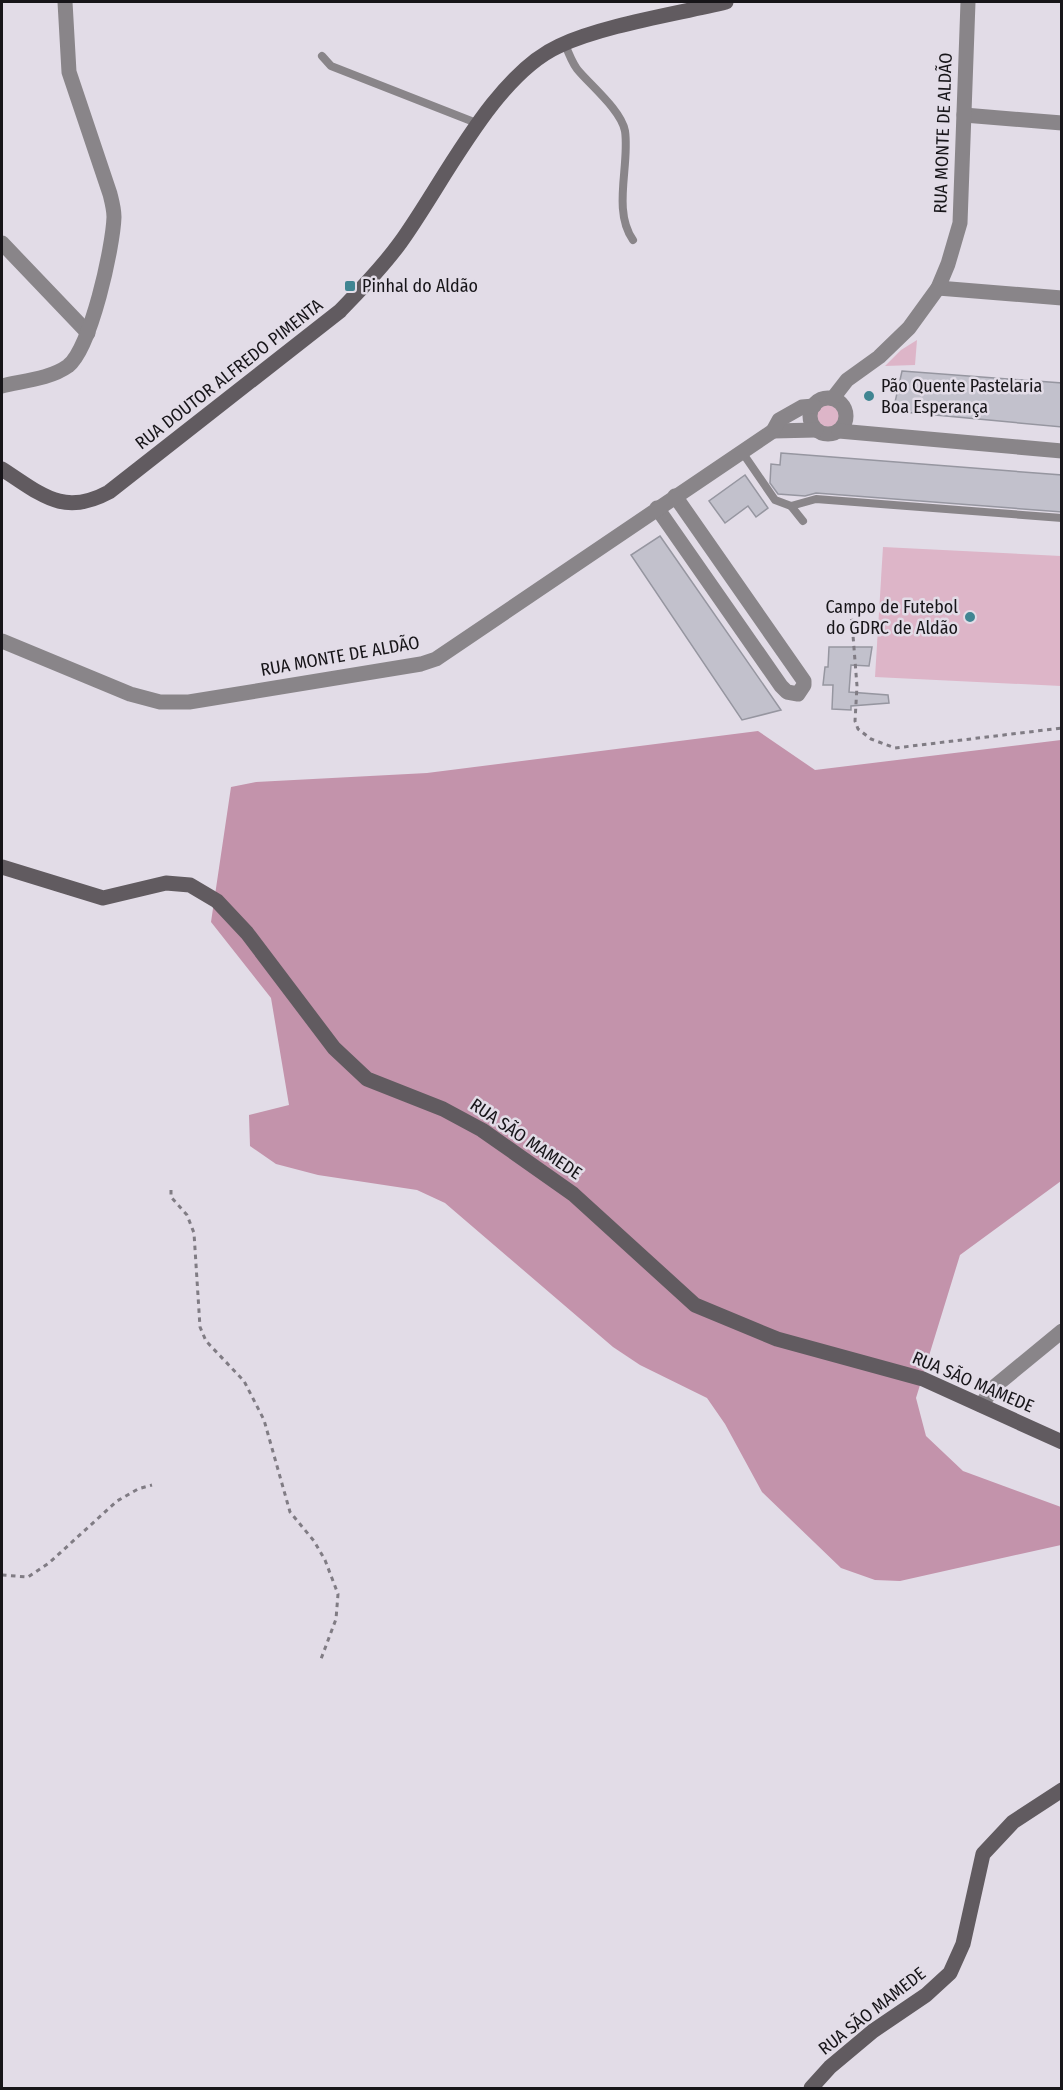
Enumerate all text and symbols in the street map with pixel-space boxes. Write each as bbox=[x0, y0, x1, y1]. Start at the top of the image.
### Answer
street label: RUA MONTE DE ALDÃO bbox=[929, 52, 957, 214]
place label: Pinhal do Aldão bbox=[362, 275, 478, 297]
marker: Pinhal do Aldão bbox=[343, 279, 357, 293]
street label: RUA DOUTOR ALFREDO PIMENTA bbox=[131, 294, 328, 454]
place label: Pão Quente Pastelaria Boa Esperança bbox=[881, 375, 1042, 418]
marker: Pão Quente Pastelaria Boa Esperança bbox=[862, 389, 876, 403]
place label: Campo de Futebol do GDRC de Aldão bbox=[825, 596, 958, 639]
marker: Campo de Futebol do GDRC de Aldão bbox=[963, 610, 977, 624]
street label: RUA MONTE DE ALDÃO bbox=[259, 631, 421, 681]
street label: RUA SÃO MAMEDE bbox=[466, 1094, 586, 1184]
street label: RUA SÃO MAMEDE bbox=[909, 1347, 1037, 1417]
street label: RUA SÃO MAMEDE bbox=[814, 1962, 930, 2060]

